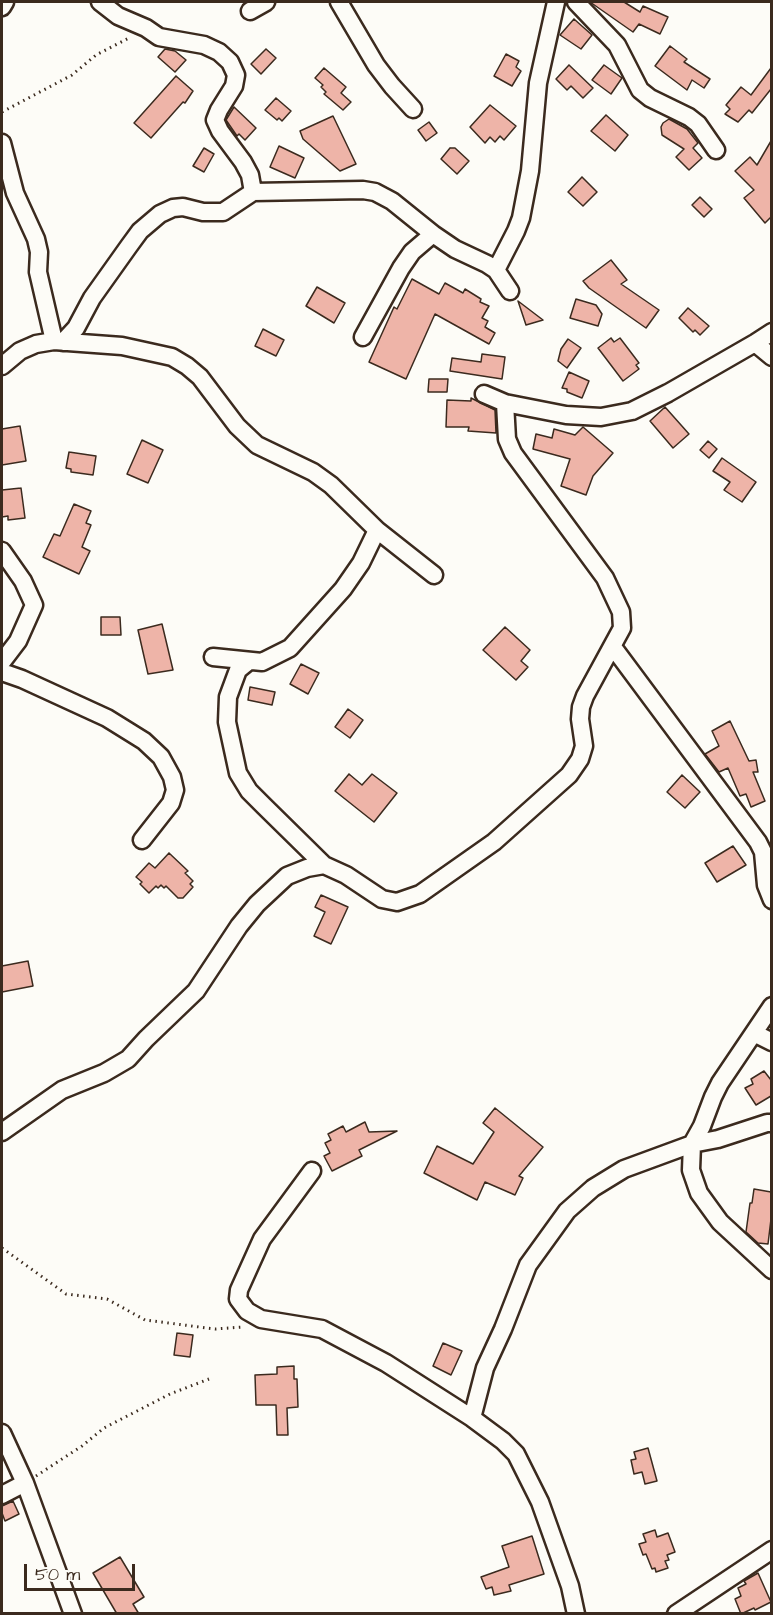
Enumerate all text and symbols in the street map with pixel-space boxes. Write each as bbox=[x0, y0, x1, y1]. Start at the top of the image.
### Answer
scale bar bbox=[27, 1552, 138, 1590]
text: 50 m bbox=[35, 1562, 80, 1587]

